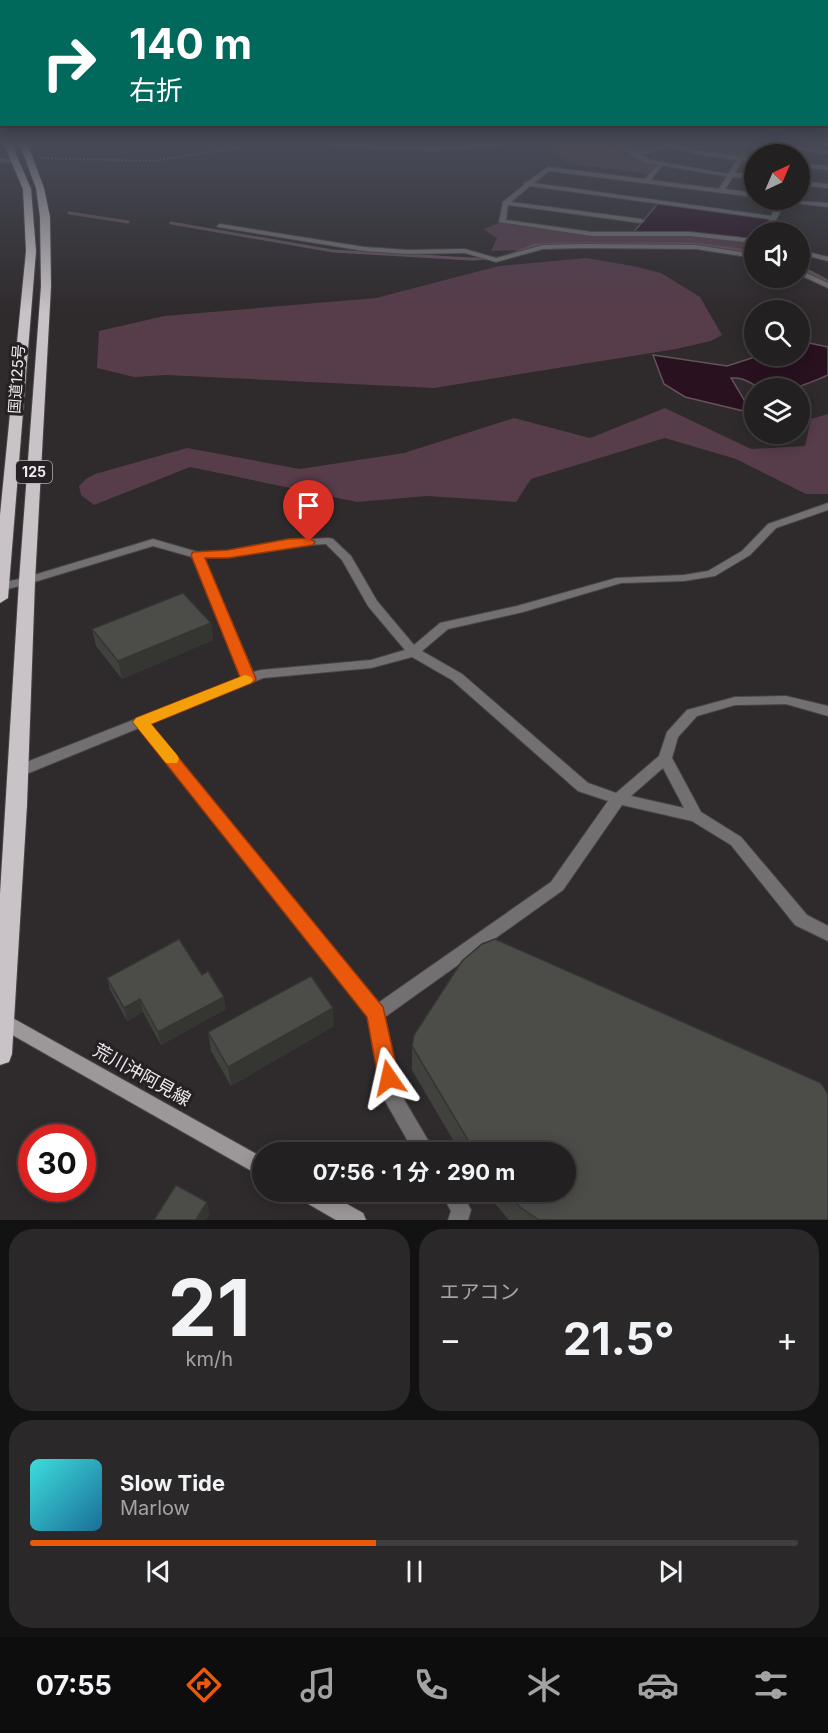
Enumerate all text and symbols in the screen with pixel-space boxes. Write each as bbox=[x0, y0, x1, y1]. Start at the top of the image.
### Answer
text: 140 m bbox=[129, 18, 252, 69]
icon: right bbox=[30, 24, 108, 102]
text: 右折 bbox=[129, 74, 183, 107]
north arrow bbox=[744, 144, 810, 210]
map controls bbox=[744, 144, 810, 444]
button: sound bbox=[744, 222, 810, 288]
button: search bbox=[744, 300, 810, 366]
street label: 国道125号 bbox=[5, 344, 28, 414]
button: layers bbox=[744, 378, 810, 444]
road number: 125 bbox=[16, 461, 52, 483]
pin bbox=[283, 480, 334, 542]
icon: arrive bbox=[292, 489, 325, 522]
street label: 荒川沖阿見線 bbox=[90, 1039, 195, 1110]
position arrow bbox=[357, 1046, 421, 1110]
speed limit sign: 30 bbox=[18, 1124, 96, 1202]
text: 07:56 · 1 分 · 290 m bbox=[313, 1159, 515, 1185]
text: 21 bbox=[168, 1260, 251, 1355]
text: エアコン bbox=[440, 1280, 520, 1304]
text: 21.5° bbox=[563, 1311, 675, 1366]
text: − bbox=[440, 1319, 461, 1359]
text: + bbox=[776, 1319, 798, 1359]
text: km/h bbox=[185, 1347, 233, 1371]
text: Slow Tide bbox=[120, 1470, 225, 1496]
text: Marlow bbox=[120, 1496, 190, 1520]
icon: previous bbox=[142, 1555, 175, 1588]
icon: pause bbox=[398, 1555, 431, 1588]
icon: next bbox=[654, 1555, 687, 1588]
icon: directions bbox=[183, 1664, 225, 1706]
icon: music bbox=[297, 1664, 339, 1706]
icon: phone bbox=[410, 1664, 452, 1706]
icon: climate bbox=[523, 1664, 565, 1706]
icon: car bbox=[637, 1664, 679, 1706]
icon: filters bbox=[750, 1664, 792, 1706]
text: 07:55 bbox=[36, 1669, 112, 1702]

